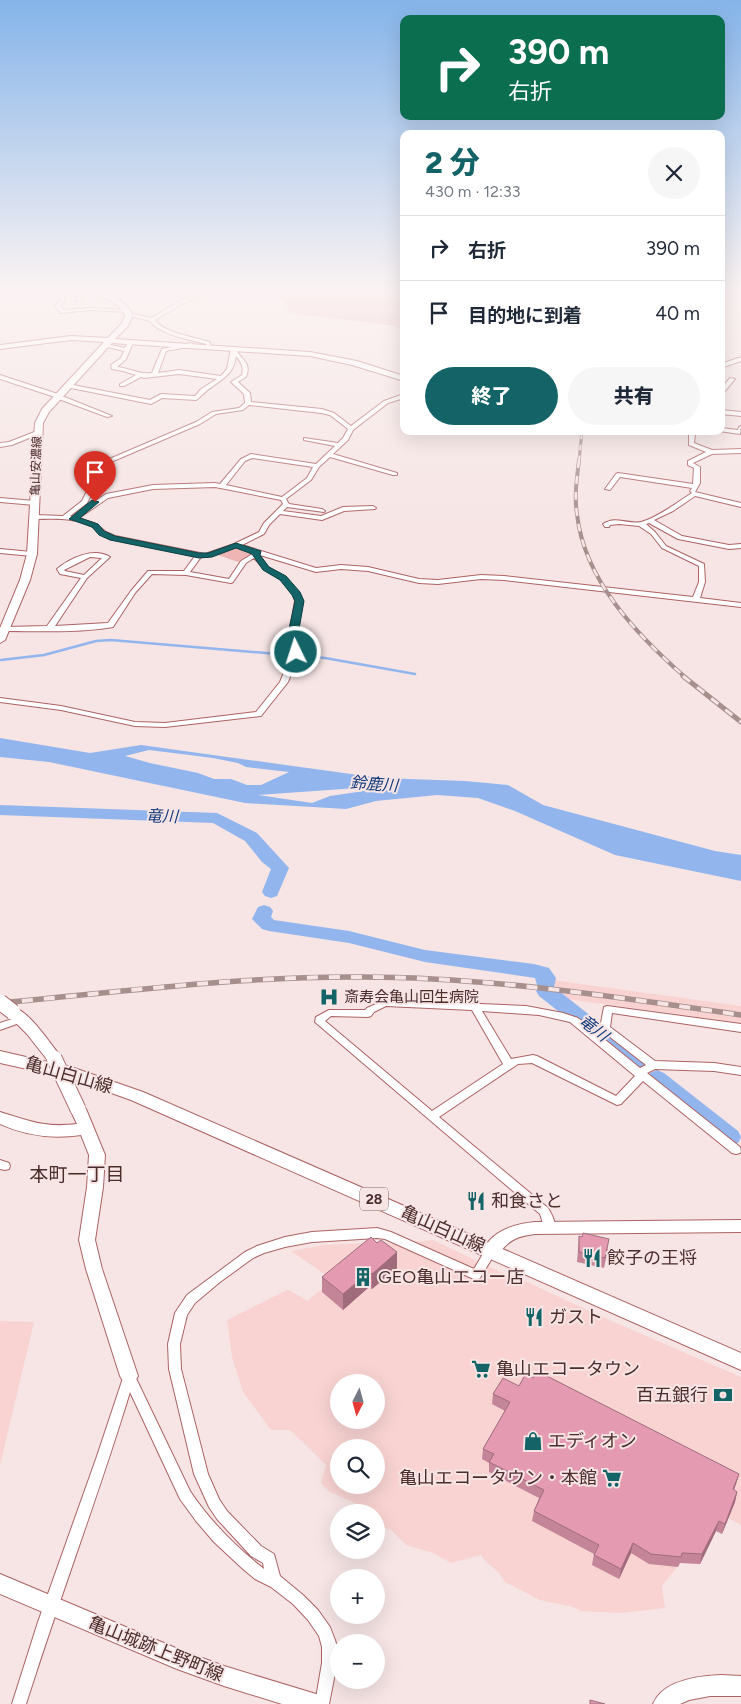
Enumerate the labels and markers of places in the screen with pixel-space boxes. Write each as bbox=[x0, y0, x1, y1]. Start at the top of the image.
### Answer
pin bbox=[74, 451, 116, 502]
hospital icon: 斎寿会亀山回生病院 bbox=[318, 986, 340, 1008]
place label: 斎寿会亀山回生病院 bbox=[344, 988, 479, 1006]
restaurant icon: 和食さと bbox=[465, 1190, 487, 1212]
place label: 和食さと bbox=[491, 1190, 563, 1212]
restaurant icon: 餃子の王将 bbox=[581, 1247, 603, 1269]
place label: 餃子の王将 bbox=[607, 1247, 697, 1269]
building icon: GEO亀山エコー店 bbox=[352, 1266, 374, 1288]
place label: GEO亀山エコー店 bbox=[378, 1266, 524, 1288]
restaurant icon: ガスト bbox=[523, 1306, 545, 1328]
place label: ガスト bbox=[549, 1306, 603, 1328]
supermarket icon: 亀山エコータウン bbox=[470, 1358, 492, 1380]
place label: 亀山エコータウン bbox=[496, 1358, 640, 1380]
place label: 百五銀行 bbox=[636, 1384, 708, 1406]
bank icon: 百五銀行 bbox=[712, 1384, 734, 1406]
shop icon: エディオン bbox=[522, 1430, 544, 1452]
place label: エディオン bbox=[548, 1430, 637, 1452]
place label: 亀山エコータウン・本館 bbox=[399, 1467, 597, 1489]
supermarket icon: 亀山エコータウン・本館 bbox=[601, 1467, 623, 1489]

